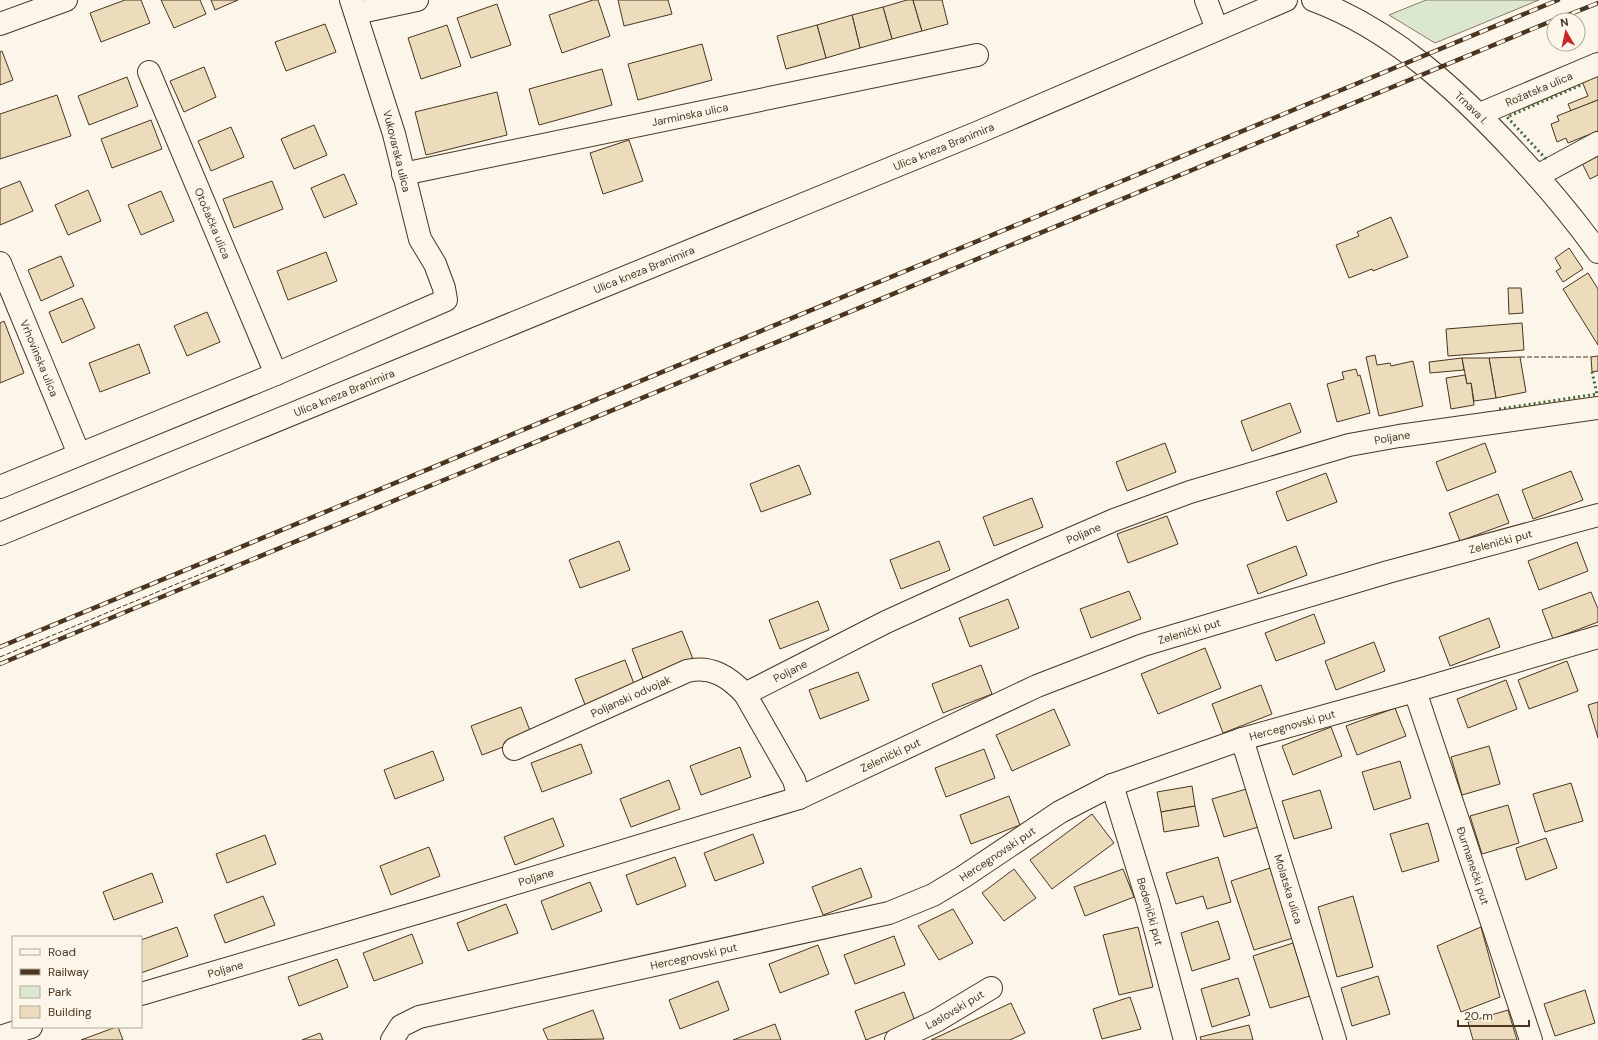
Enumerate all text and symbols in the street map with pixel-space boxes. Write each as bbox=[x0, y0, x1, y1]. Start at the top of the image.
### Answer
north arrow bbox=[1546, 12, 1586, 52]
text: N bbox=[1559, 15, 1569, 30]
street label: Rožatska ulica bbox=[1503, 69, 1575, 109]
street label: Trnava I. bbox=[1452, 88, 1491, 127]
street label: Jarminska ulica bbox=[650, 100, 730, 129]
street label: Vukovarska ulica bbox=[380, 109, 414, 194]
street label: Ulica kneza Branimira bbox=[891, 119, 996, 174]
street label: Otočačka ulica bbox=[191, 185, 234, 261]
street label: Ulica kneza Branimira bbox=[591, 243, 696, 297]
street label: Vrhovinska ulica bbox=[17, 318, 62, 399]
street label: Ulica kneza Branimira bbox=[292, 366, 397, 420]
street label: Poljane bbox=[1373, 428, 1411, 447]
street label: Poljane bbox=[1064, 520, 1103, 547]
street label: Zelenički put bbox=[1467, 526, 1534, 557]
street label: Zelenički put bbox=[1156, 615, 1222, 647]
street label: Poljane bbox=[771, 656, 810, 685]
street label: Poljanski odvojak bbox=[588, 672, 673, 721]
street label: Hercegnovski put bbox=[1248, 706, 1337, 744]
street label: Zelenički put bbox=[858, 735, 923, 775]
street label: Hercegnovski put bbox=[957, 824, 1038, 884]
street label: Đurmanečki put bbox=[1454, 825, 1493, 906]
street label: Molatska ulica bbox=[1271, 853, 1306, 926]
street label: Poljane bbox=[517, 865, 555, 889]
street label: Bedenički put bbox=[1134, 876, 1166, 947]
legend bbox=[12, 936, 142, 1028]
street label: Hercegnovski put bbox=[649, 940, 738, 973]
text: Road bbox=[48, 944, 76, 960]
street label: Poljane bbox=[206, 957, 245, 981]
text: Railway bbox=[48, 964, 89, 980]
text: Park bbox=[48, 984, 72, 1000]
street label: Laslovski put bbox=[923, 987, 986, 1032]
scale bar bbox=[1458, 1002, 1529, 1028]
text: Building bbox=[48, 1004, 92, 1020]
text: 20 m bbox=[1464, 1008, 1493, 1024]

